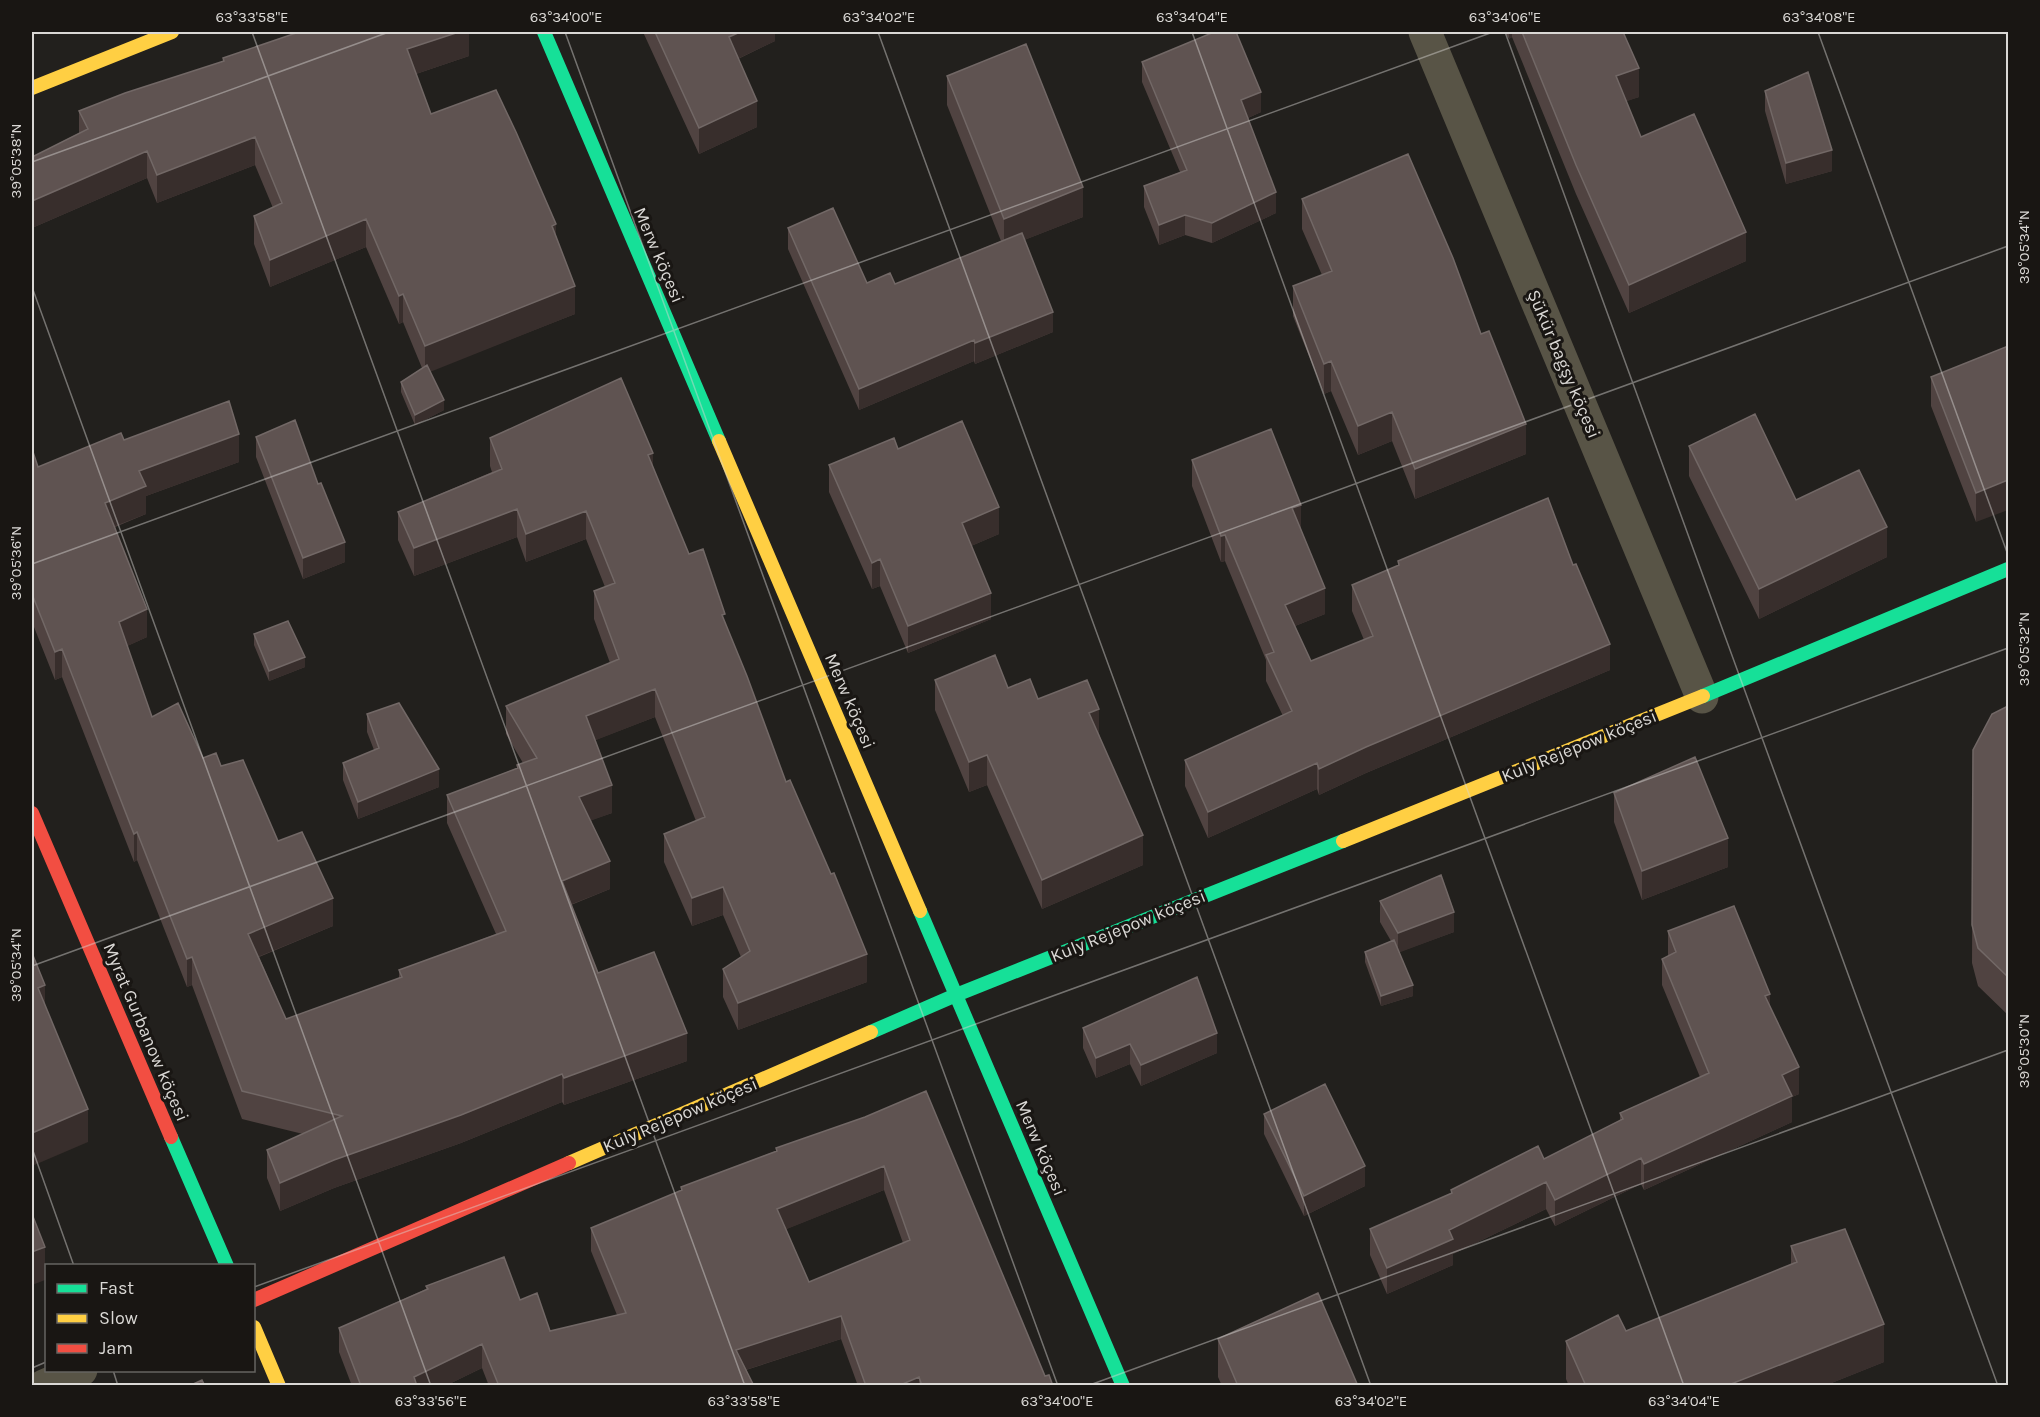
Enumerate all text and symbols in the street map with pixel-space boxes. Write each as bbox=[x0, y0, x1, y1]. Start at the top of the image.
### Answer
text: 63°33'58"E bbox=[216, 8, 288, 26]
text: 63°34'00"E bbox=[530, 8, 602, 26]
text: 63°34'02"E bbox=[843, 8, 915, 26]
text: 63°34'04"E bbox=[1156, 8, 1228, 26]
text: 63°34'06"E bbox=[1469, 8, 1541, 26]
text: 63°34'08"E bbox=[1783, 8, 1855, 26]
text: 39°05'38"N bbox=[7, 124, 25, 198]
street label: Merw köçesi bbox=[629, 204, 689, 306]
text: 39°05'34"N bbox=[2015, 210, 2033, 284]
street label: Şükür bagşy köçesi bbox=[1523, 286, 1605, 442]
text: 39°05'36"N bbox=[7, 526, 25, 600]
text: 39°05'32"N bbox=[2015, 612, 2033, 686]
street label: Merw köçesi bbox=[820, 650, 880, 752]
street label: Kuly Rejepow köçesi bbox=[1498, 705, 1660, 787]
street label: Kuly Rejepow köçesi bbox=[1047, 885, 1209, 967]
text: 39°05'34"N bbox=[7, 928, 25, 1002]
street label: Myrat Gurbanow köçesi bbox=[98, 939, 194, 1125]
text: 39°05'30"N bbox=[2015, 1014, 2033, 1088]
street label: Kuly Rejepow köçesi bbox=[599, 1073, 761, 1157]
street label: Merw köçesi bbox=[1011, 1097, 1071, 1199]
legend bbox=[45, 1264, 255, 1372]
text: Fast bbox=[99, 1277, 134, 1299]
text: Slow bbox=[99, 1307, 138, 1329]
text: Jam bbox=[99, 1337, 133, 1359]
text: 63°33'56"E bbox=[395, 1392, 467, 1410]
text: 63°33'58"E bbox=[708, 1392, 780, 1410]
text: 63°34'00"E bbox=[1021, 1392, 1093, 1410]
text: 63°34'02"E bbox=[1335, 1392, 1407, 1410]
text: 63°34'04"E bbox=[1648, 1392, 1720, 1410]

